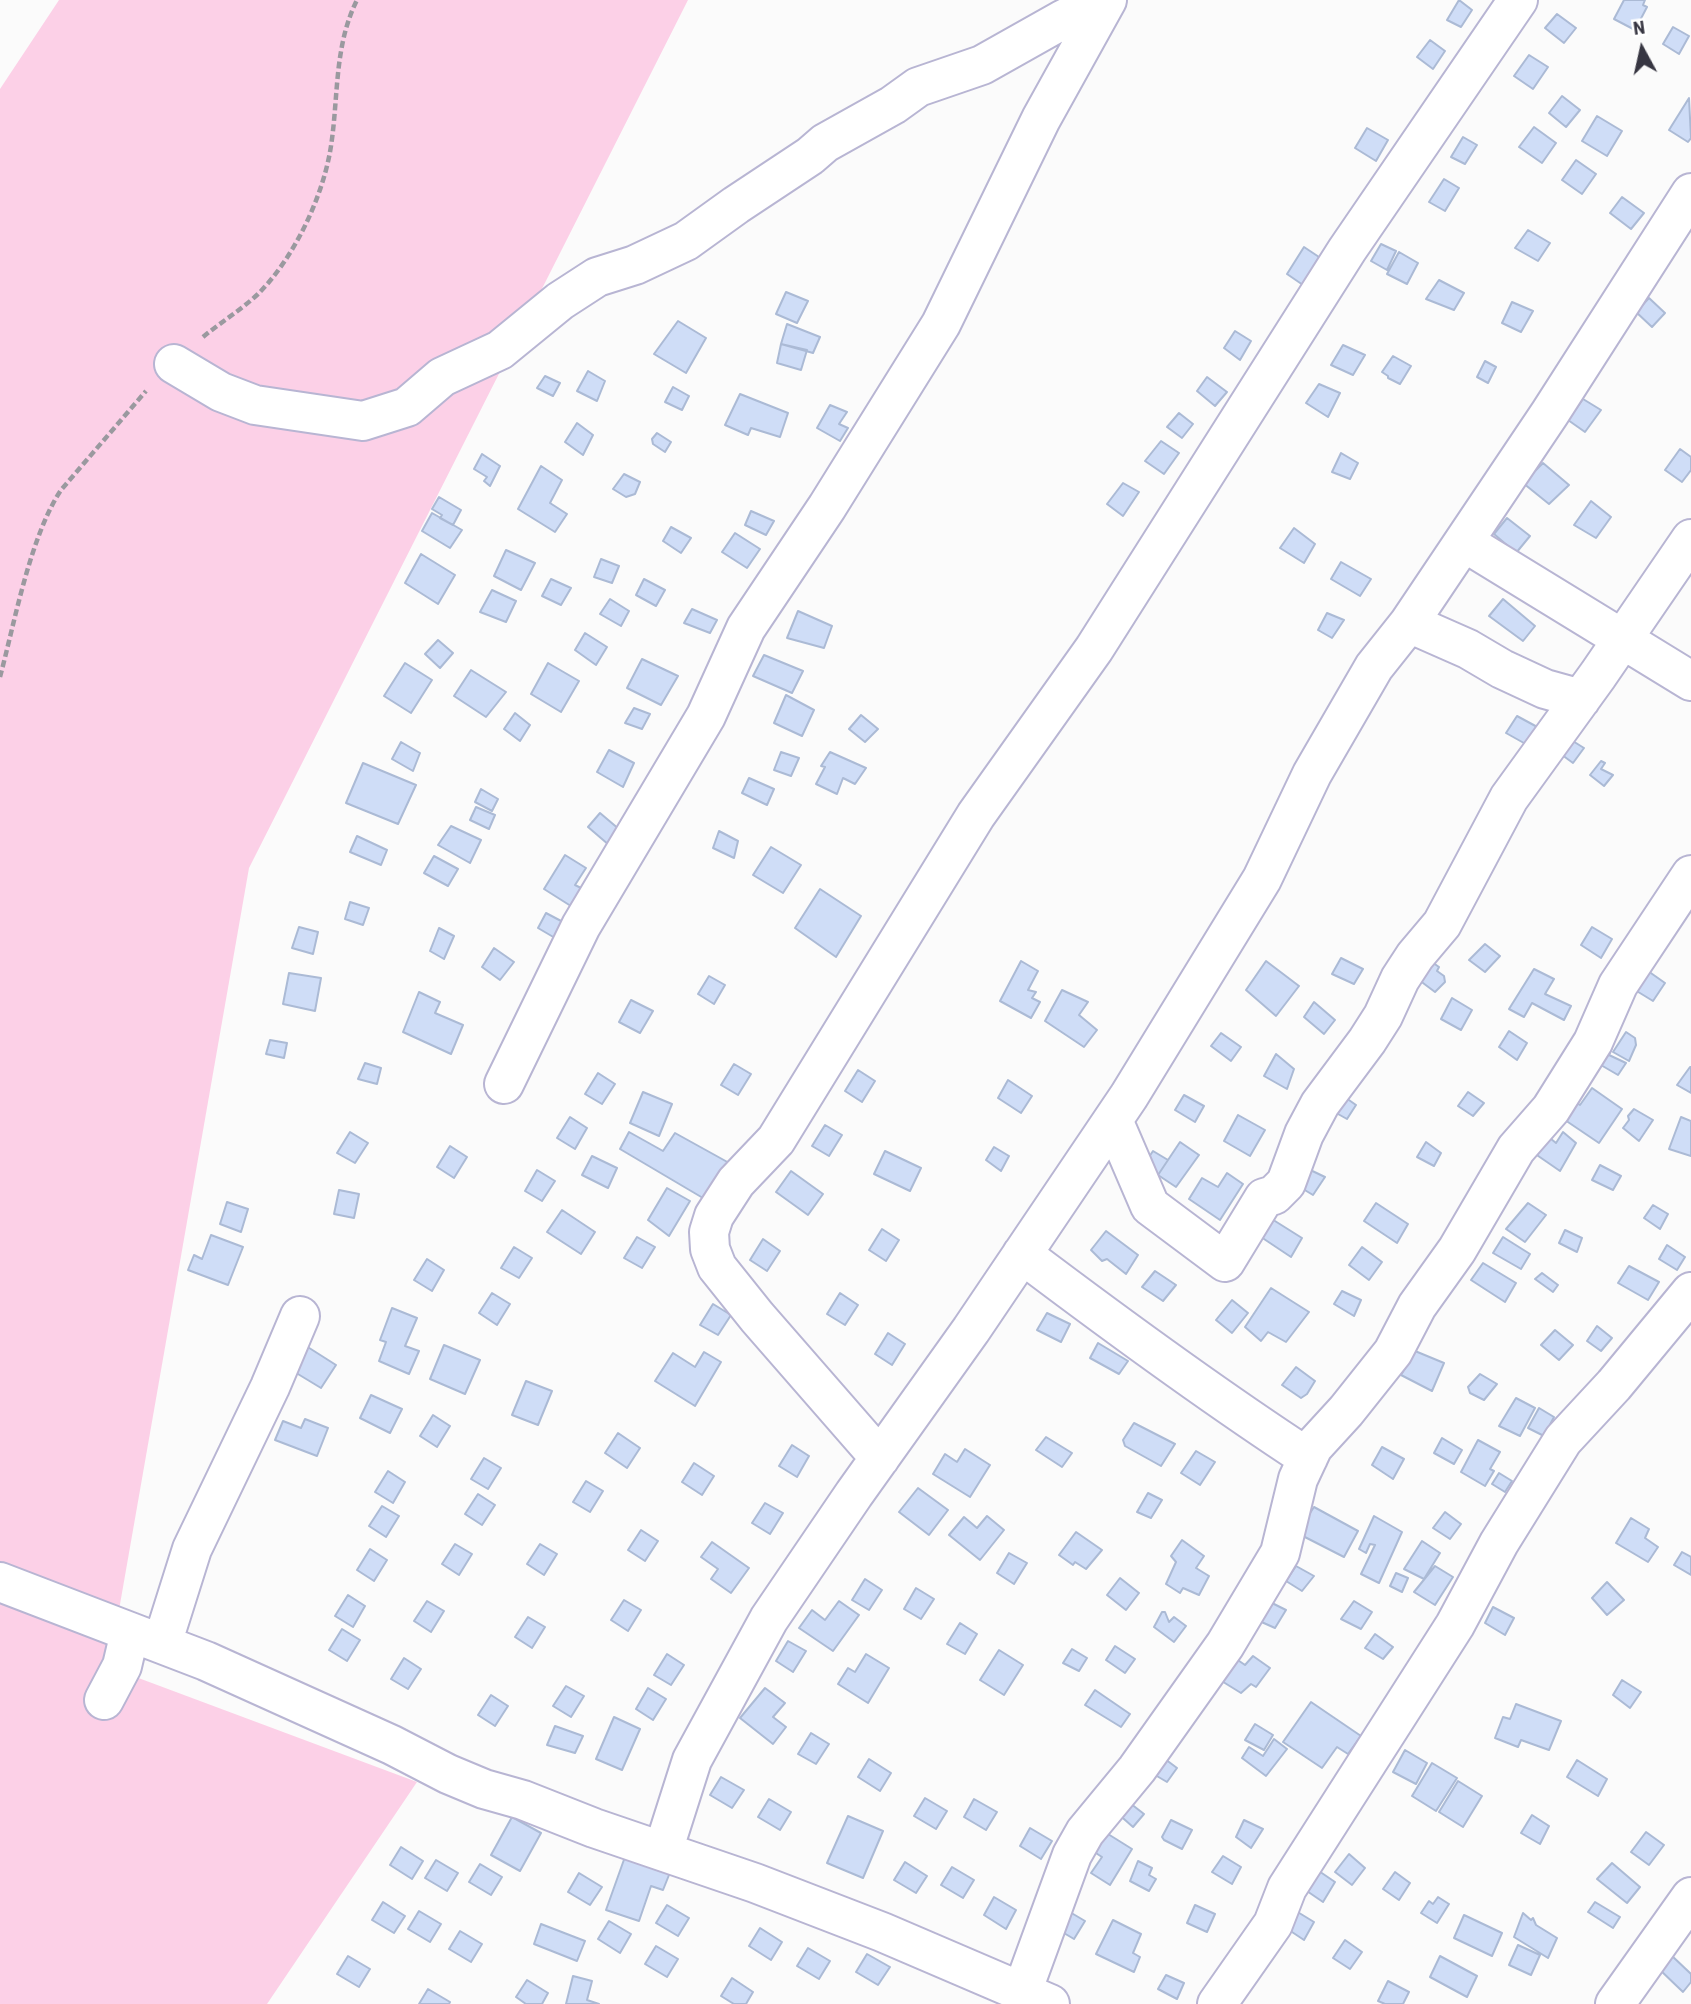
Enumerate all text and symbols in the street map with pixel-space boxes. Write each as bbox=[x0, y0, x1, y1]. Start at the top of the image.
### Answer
north arrow bbox=[1607, 14, 1677, 84]
text: N bbox=[1632, 16, 1646, 40]

